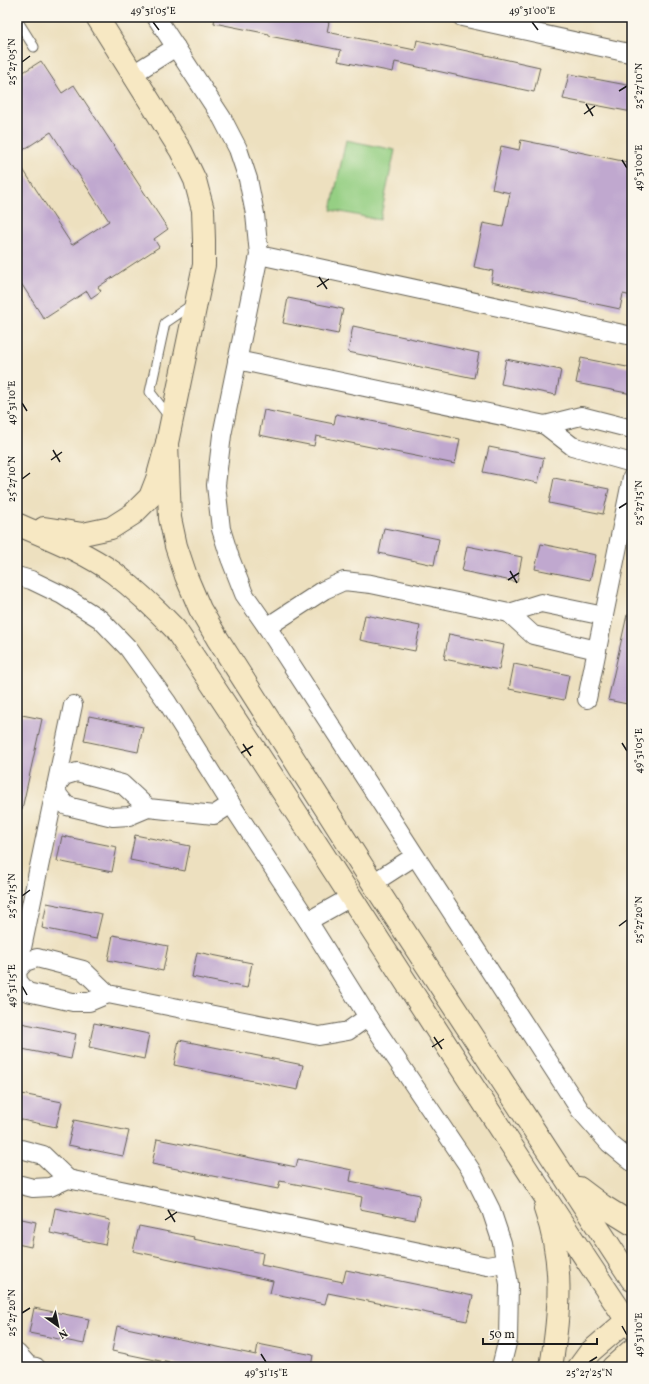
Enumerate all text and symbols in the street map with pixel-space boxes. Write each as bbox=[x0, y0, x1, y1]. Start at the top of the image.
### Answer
text: 49°31'05"E bbox=[130, 4, 176, 18]
text: 49°31'00"E bbox=[509, 4, 555, 18]
text: 25°27'05"N bbox=[5, 38, 19, 86]
text: 25°27'10"N bbox=[632, 62, 646, 109]
text: 49°31'00"E bbox=[632, 145, 646, 191]
text: 49°31'10"E bbox=[5, 381, 19, 425]
text: 25°27'10"N bbox=[5, 455, 19, 502]
text: 25°27'15"N bbox=[632, 480, 646, 526]
text: 49°31'05"E bbox=[632, 728, 646, 774]
text: 25°27'15"N bbox=[5, 873, 19, 919]
text: 25°27'20"N bbox=[632, 896, 646, 944]
text: 49°31'15"E bbox=[5, 964, 19, 1008]
text: 25°27'20"N bbox=[5, 1289, 19, 1337]
north arrow bbox=[38, 1306, 78, 1346]
text: 49°31'10"E bbox=[632, 1313, 646, 1357]
scale bar bbox=[483, 1320, 597, 1346]
text: N bbox=[55, 1325, 70, 1342]
text: 50 m bbox=[489, 1327, 515, 1343]
text: 49°31'15"E bbox=[244, 1366, 288, 1380]
text: 25°27'25"N bbox=[566, 1366, 613, 1380]

